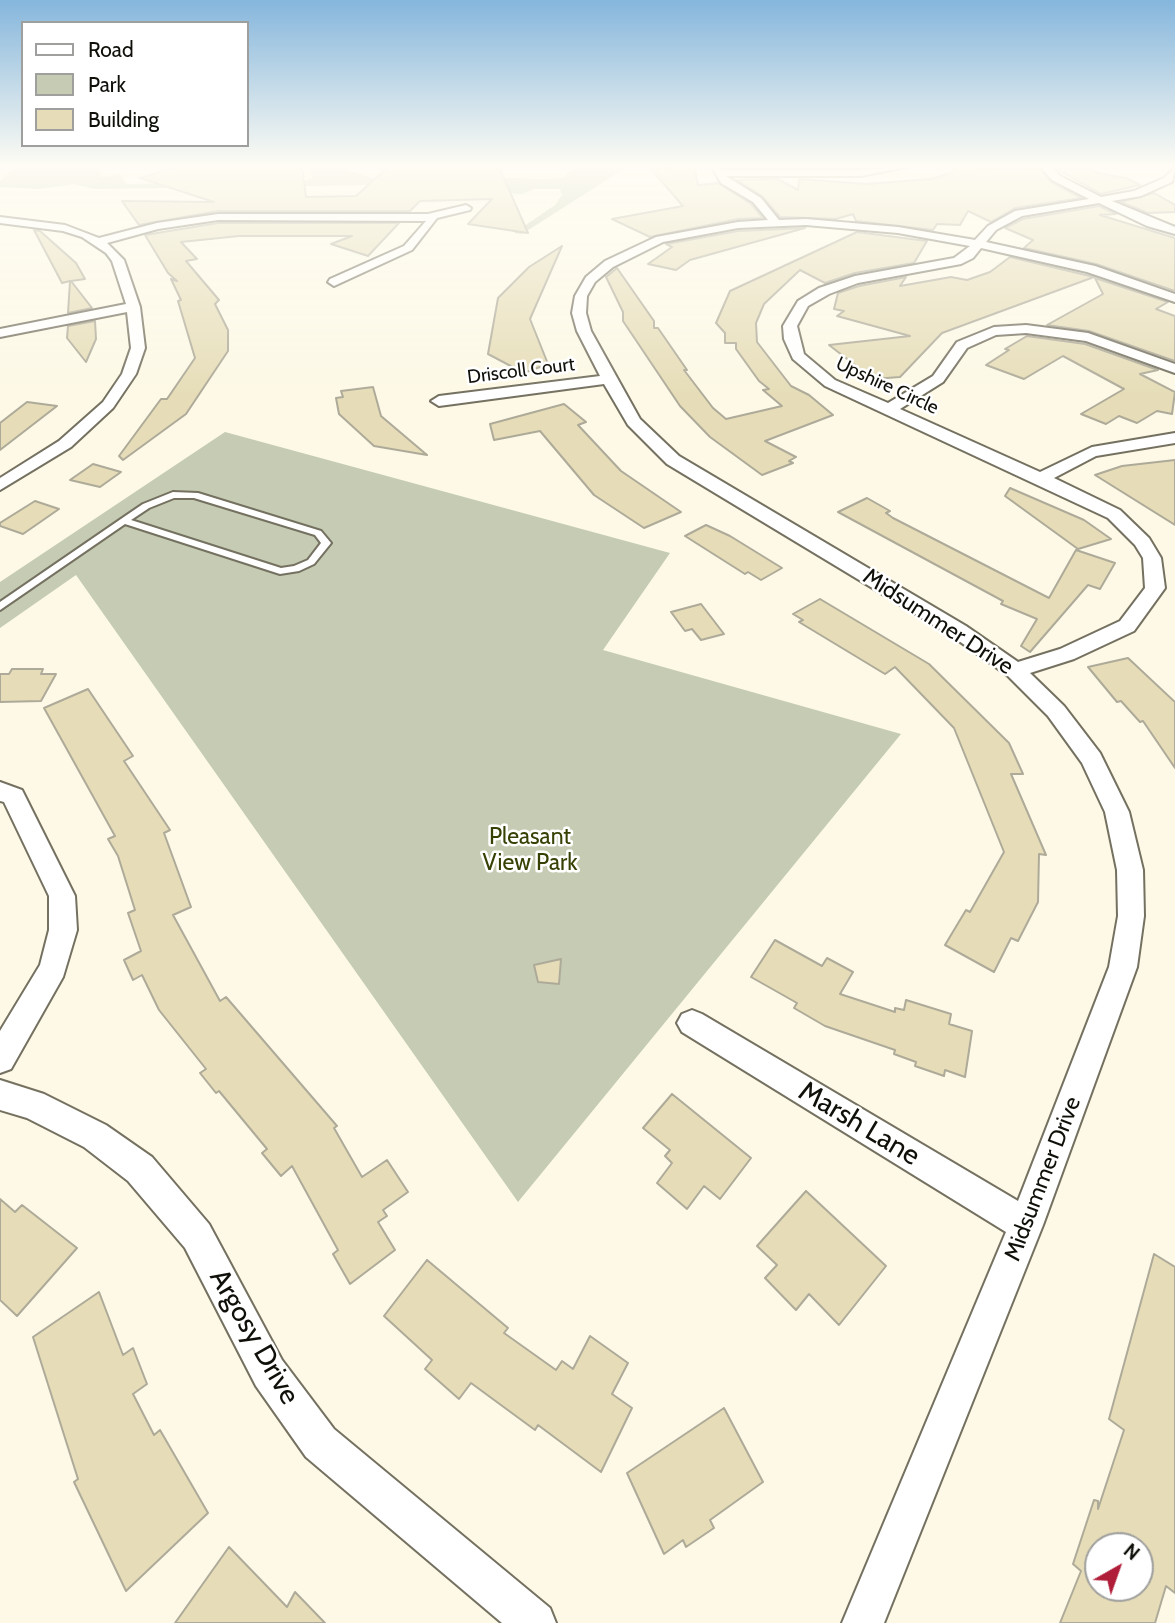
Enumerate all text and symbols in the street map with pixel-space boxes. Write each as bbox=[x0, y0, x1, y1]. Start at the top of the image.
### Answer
legend bbox=[21, 21, 248, 147]
text: Road bbox=[88, 37, 134, 62]
text: Park bbox=[88, 72, 126, 97]
text: Building bbox=[88, 107, 159, 132]
street label: Upshire Circle bbox=[832, 352, 942, 420]
street label: Driscoll Court bbox=[466, 353, 576, 389]
street label: Midsummer Drive bbox=[858, 563, 1018, 681]
park label: Pleasant View Park bbox=[483, 823, 577, 877]
street label: Marsh Lane bbox=[792, 1075, 926, 1173]
street label: Midsummer Drive bbox=[999, 1093, 1087, 1265]
street label: Argosy Drive bbox=[202, 1264, 306, 1410]
north arrow bbox=[1084, 1532, 1154, 1602]
text: N bbox=[1119, 1539, 1144, 1565]

